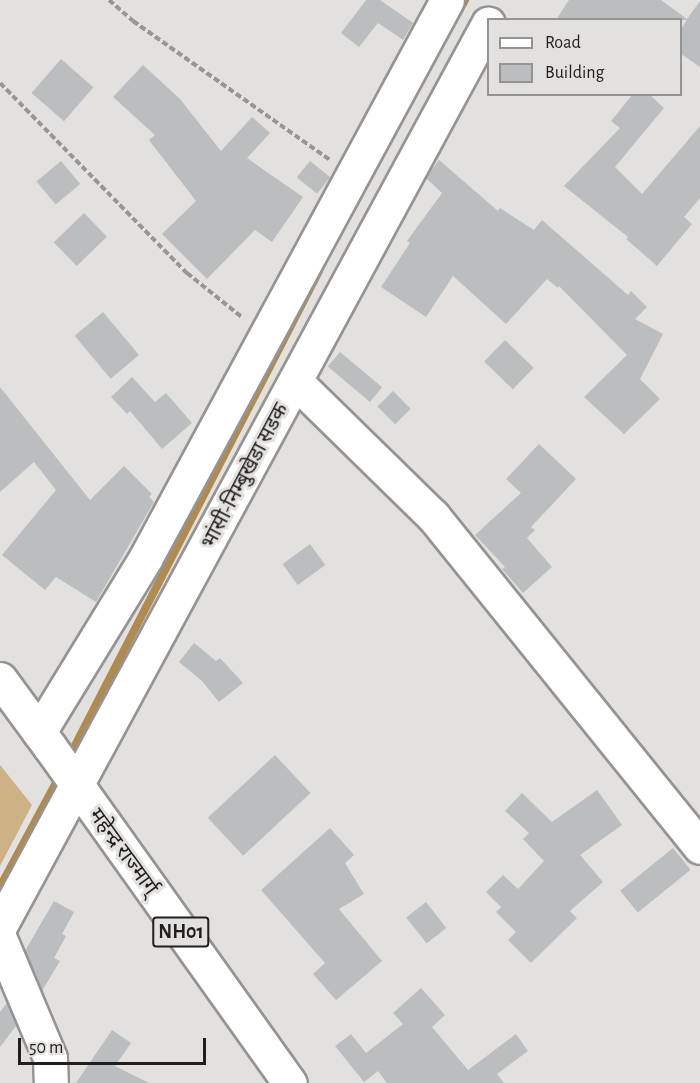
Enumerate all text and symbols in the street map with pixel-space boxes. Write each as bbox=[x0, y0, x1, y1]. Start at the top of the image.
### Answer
legend bbox=[487, 18, 682, 96]
text: Road bbox=[545, 34, 581, 52]
text: Building bbox=[545, 64, 604, 82]
street label: भांसी-निम्बुखेडा सडक bbox=[196, 399, 294, 553]
street label: महेन्द्र राज्मार्ग् bbox=[83, 804, 163, 900]
road number: NH01 bbox=[151, 915, 211, 949]
scale bar bbox=[21, 1026, 208, 1064]
text: 50 m bbox=[29, 1039, 63, 1057]

